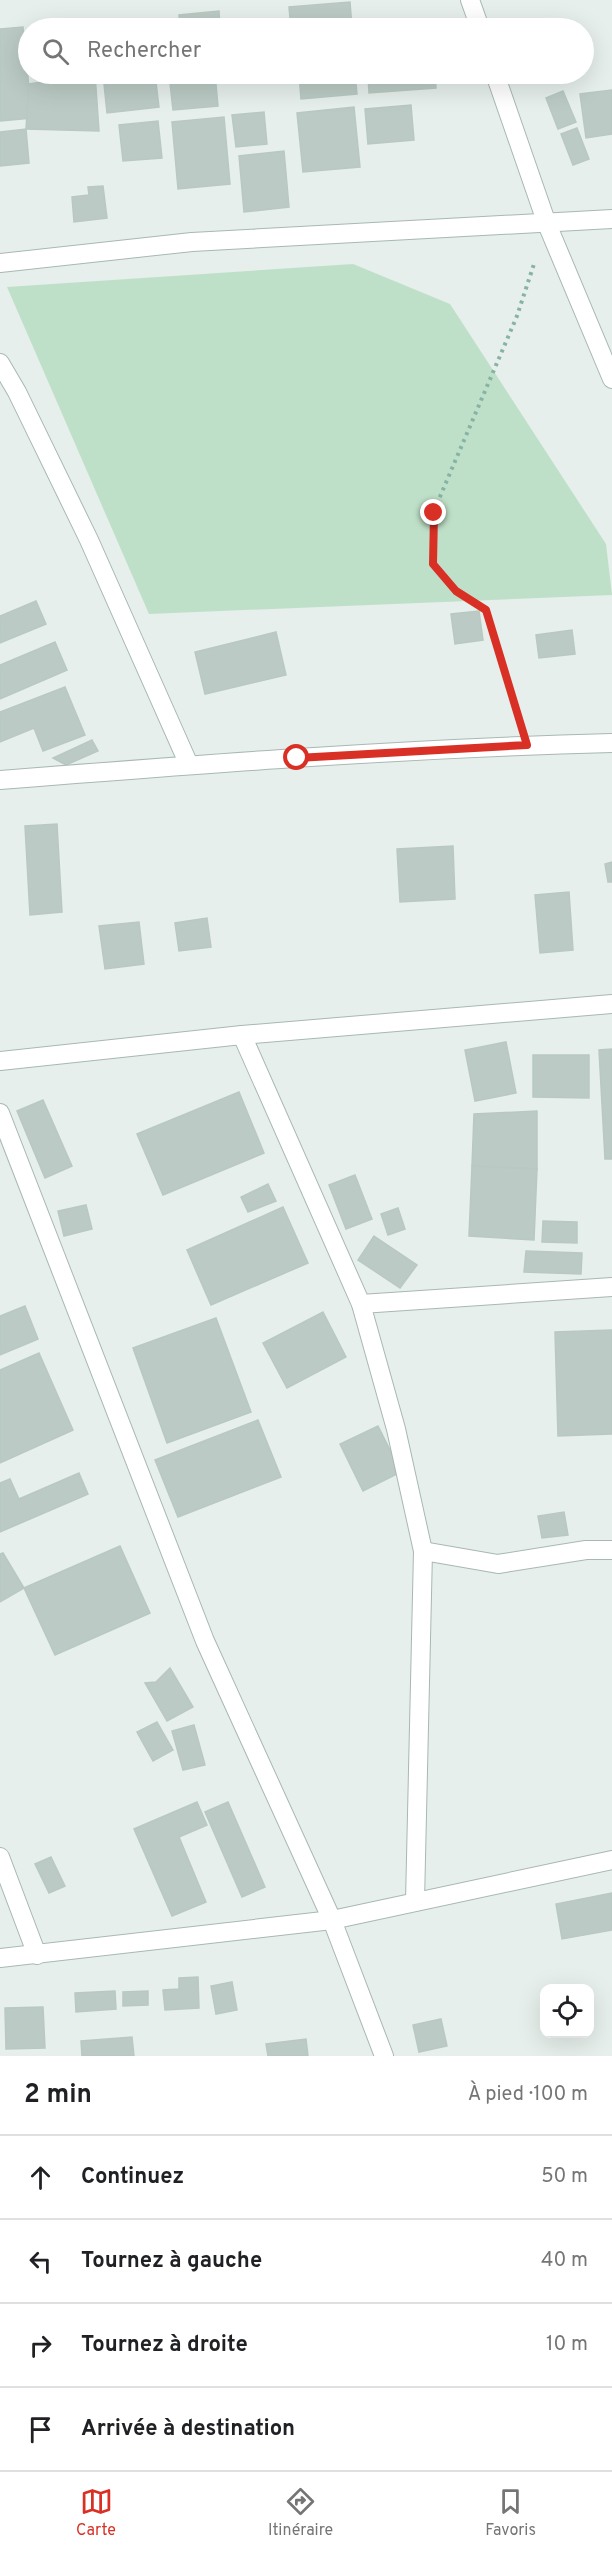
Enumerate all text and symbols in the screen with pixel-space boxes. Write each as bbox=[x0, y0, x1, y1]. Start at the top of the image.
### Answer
search box bbox=[18, 18, 594, 84]
icon: search bbox=[39, 35, 72, 68]
text: Rechercher bbox=[87, 38, 201, 65]
route end bbox=[420, 499, 446, 525]
route start bbox=[283, 744, 309, 770]
map controls bbox=[540, 1984, 594, 2038]
button: locate bbox=[540, 1984, 594, 2038]
text: 2 min bbox=[24, 2079, 92, 2112]
text: À pied · 100 m bbox=[468, 2082, 588, 2108]
icon: ahead bbox=[24, 2161, 57, 2194]
text: Continuez bbox=[81, 2164, 184, 2191]
text: 50 m bbox=[541, 2164, 588, 2190]
icon: left bbox=[24, 2245, 57, 2278]
text: Tournez à gauche bbox=[81, 2248, 262, 2275]
text: 40 m bbox=[541, 2248, 588, 2274]
icon: right bbox=[24, 2329, 57, 2362]
text: Tournez à droite bbox=[81, 2332, 248, 2359]
text: 10 m bbox=[546, 2332, 588, 2358]
icon: arrive bbox=[24, 2413, 57, 2446]
text: Arrivée à destination bbox=[81, 2416, 295, 2443]
tab: Carte bbox=[76, 2485, 116, 2541]
tab: Itinéraire bbox=[268, 2485, 333, 2541]
tab: Favoris bbox=[485, 2485, 536, 2541]

